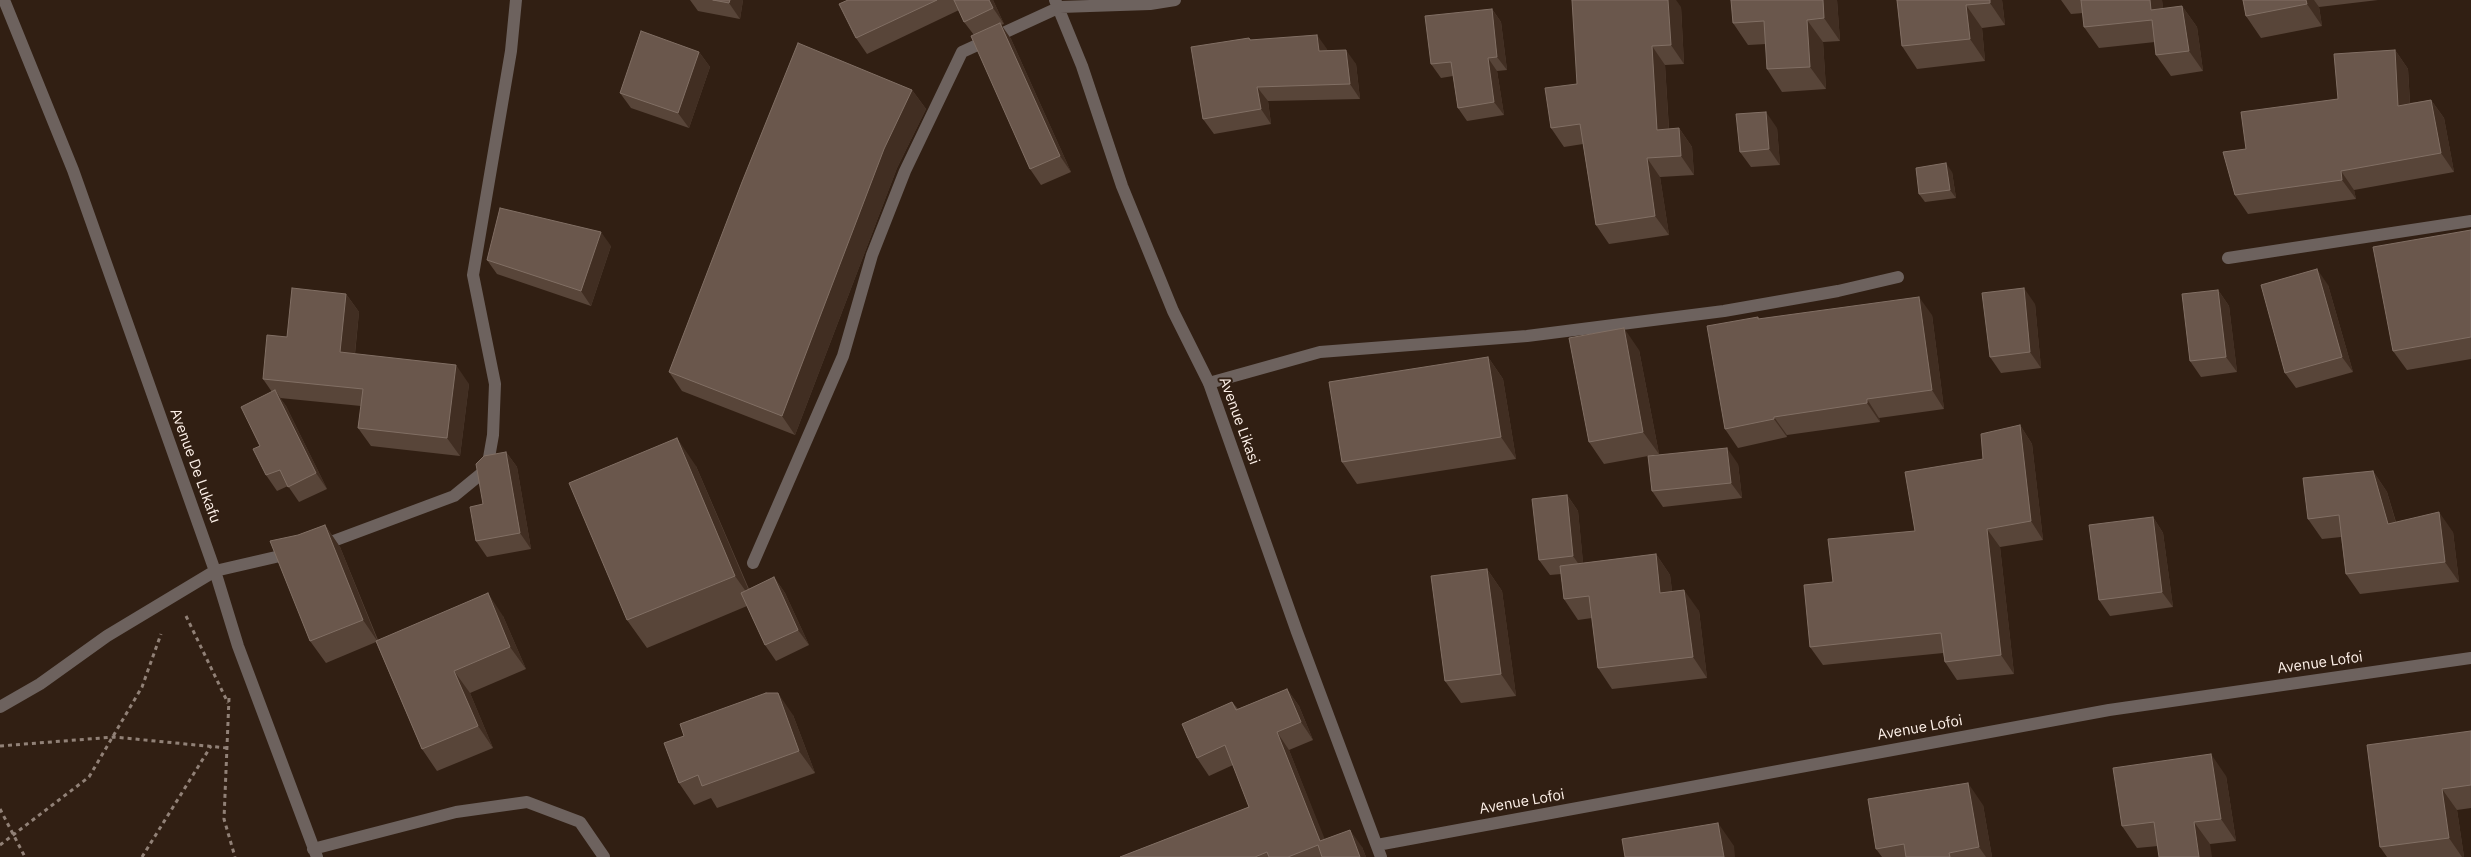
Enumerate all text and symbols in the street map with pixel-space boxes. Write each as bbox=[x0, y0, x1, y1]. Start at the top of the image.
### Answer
street label: Avenue Likasi bbox=[1215, 375, 1263, 467]
street label: Avenue De Lukafu bbox=[166, 406, 224, 526]
street label: Avenue Lofoi bbox=[2276, 648, 2364, 678]
street label: Avenue Lofoi bbox=[1876, 712, 1964, 744]
street label: Avenue Lofoi bbox=[1478, 786, 1566, 818]

